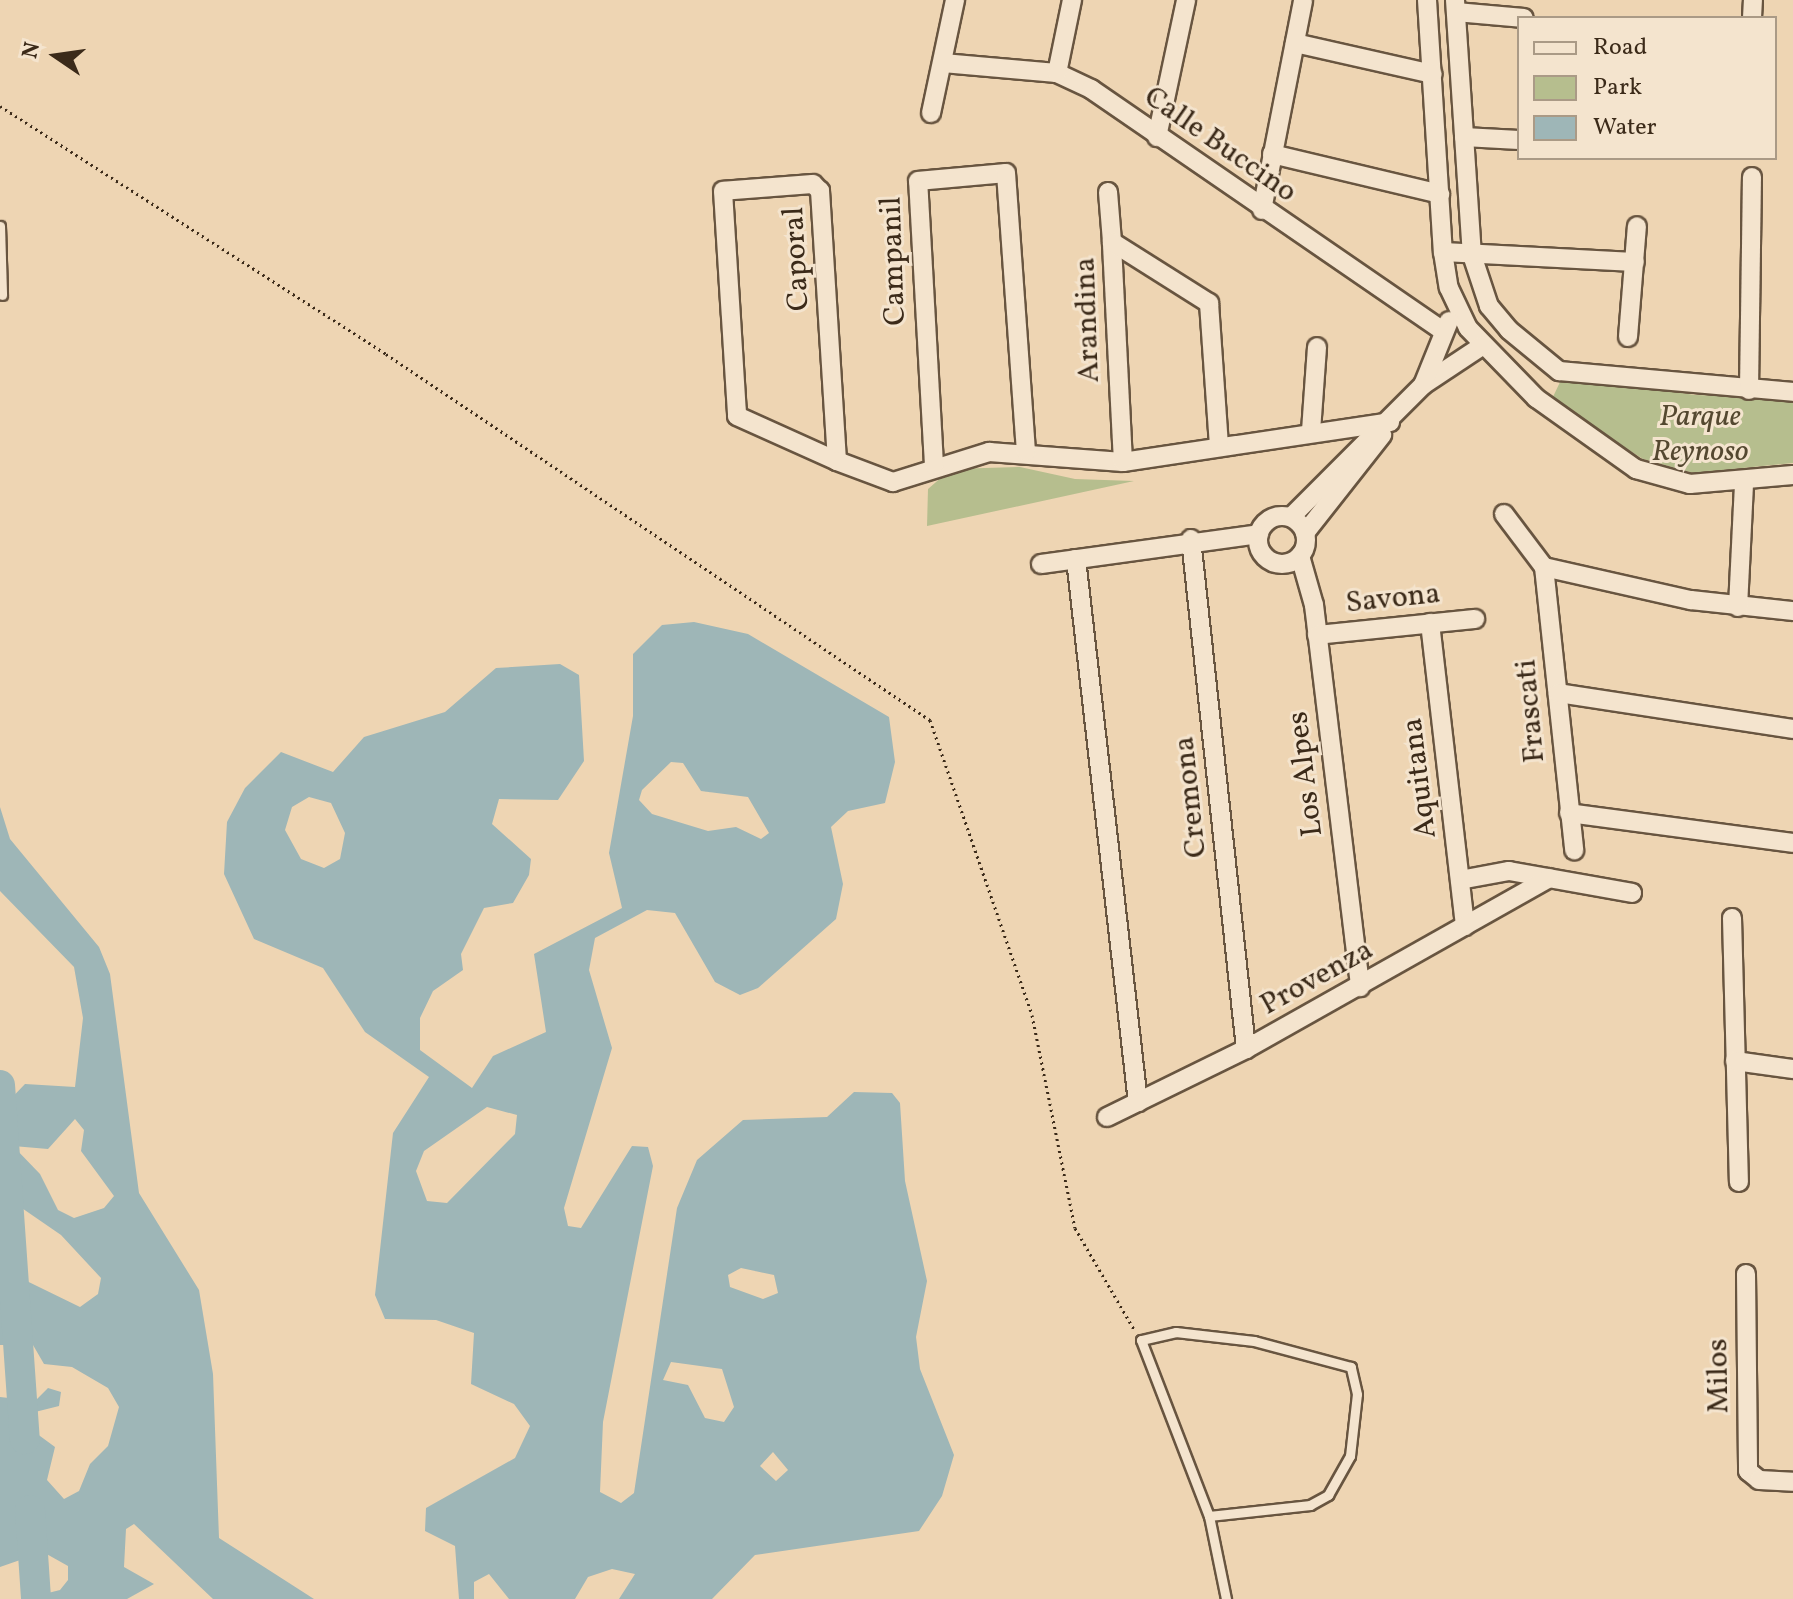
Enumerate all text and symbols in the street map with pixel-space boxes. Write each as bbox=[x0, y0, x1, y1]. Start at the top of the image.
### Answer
north arrow bbox=[16, 16, 96, 96]
legend bbox=[1517, 16, 1777, 160]
text: Road bbox=[1593, 31, 1647, 65]
text: N bbox=[15, 39, 49, 62]
text: Park bbox=[1593, 71, 1642, 105]
street label: Calle Buccino bbox=[1137, 79, 1303, 211]
text: Water bbox=[1593, 111, 1657, 145]
street label: Campanil bbox=[874, 196, 914, 326]
street label: Caporal bbox=[776, 206, 818, 312]
street label: Arandina bbox=[1068, 257, 1108, 383]
park label: Parque Reynoso bbox=[1652, 399, 1748, 470]
street label: Savona bbox=[1344, 576, 1442, 622]
street label: Frascati bbox=[1509, 658, 1553, 764]
street label: Los Alpes bbox=[1280, 709, 1332, 839]
street label: Aquitana bbox=[1395, 716, 1445, 840]
street label: Cremona bbox=[1167, 735, 1215, 859]
street label: Provenza bbox=[1254, 932, 1380, 1024]
street label: Milos bbox=[1700, 1338, 1738, 1414]

